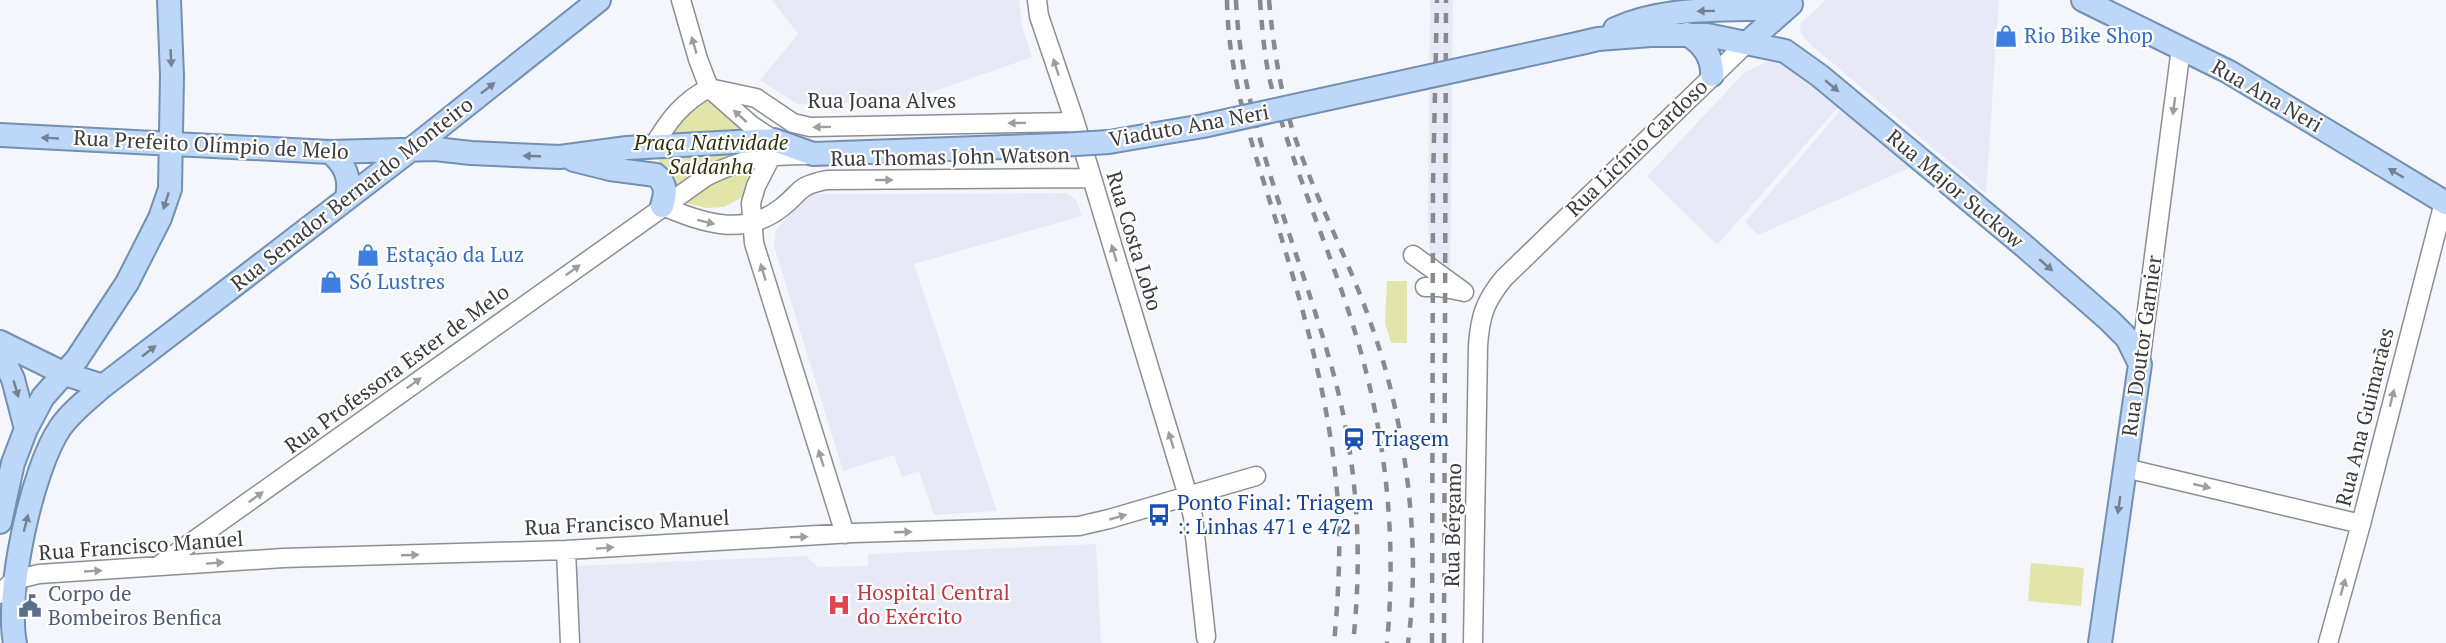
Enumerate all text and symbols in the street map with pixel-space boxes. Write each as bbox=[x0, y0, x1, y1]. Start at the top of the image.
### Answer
one-way arrow bbox=[1697, 6, 1716, 16]
place label: Rio Bike Shop bbox=[2024, 21, 2153, 49]
shop icon: Rio Bike Shop bbox=[1993, 23, 2019, 49]
one-way arrow bbox=[689, 35, 698, 53]
one-way arrow bbox=[167, 49, 176, 68]
street label: Rua Ana Neri bbox=[2207, 52, 2328, 138]
one-way arrow bbox=[1051, 58, 1060, 76]
street label: Rua Licínio Cardoso bbox=[1559, 72, 1713, 222]
one-way arrow bbox=[1824, 79, 1839, 92]
one-way arrow bbox=[480, 83, 495, 95]
street label: Rua Joana Alves bbox=[808, 86, 956, 114]
street label: Rua Senador Bernardo Monteiro bbox=[224, 90, 478, 297]
street label: Viaduto Ana Neri bbox=[1107, 97, 1271, 153]
one-way arrow bbox=[2169, 97, 2178, 116]
one-way arrow bbox=[733, 110, 748, 123]
one-way arrow bbox=[1007, 118, 1026, 128]
one-way arrow bbox=[812, 122, 831, 132]
street label: Rua Prefeito Olímpio de Melo bbox=[73, 123, 349, 165]
street label: Rua Major Suckow bbox=[1881, 123, 2031, 254]
park label: Praça Natividade Saldanha bbox=[633, 128, 789, 180]
one-way arrow bbox=[40, 133, 59, 142]
street label: Rua Thomas John Watson bbox=[830, 140, 1070, 172]
one-way arrow bbox=[523, 151, 542, 160]
street label: Rua Costa Lobo bbox=[1100, 167, 1169, 314]
one-way arrow bbox=[2388, 167, 2404, 178]
one-way arrow bbox=[875, 175, 894, 185]
one-way arrow bbox=[160, 192, 170, 210]
one-way arrow bbox=[697, 218, 715, 228]
place label: Estação da Luz bbox=[386, 240, 524, 268]
shop icon: Estação da Luz bbox=[355, 242, 381, 268]
one-way arrow bbox=[1108, 244, 1118, 262]
street label: Rua Doutor Garnier bbox=[2114, 253, 2168, 438]
one-way arrow bbox=[2038, 258, 2053, 271]
one-way arrow bbox=[758, 263, 767, 281]
one-way arrow bbox=[565, 265, 581, 276]
place label: Só Lustres bbox=[349, 267, 445, 295]
shop icon: Só Lustres bbox=[318, 269, 344, 295]
street label: Rua Professora Ester de Melo bbox=[279, 277, 514, 459]
street label: Rua Ana Guimarães bbox=[2328, 325, 2400, 509]
one-way arrow bbox=[142, 345, 157, 357]
one-way arrow bbox=[407, 378, 422, 390]
one-way arrow bbox=[12, 380, 21, 398]
one-way arrow bbox=[2388, 389, 2398, 407]
place label: Triagem bbox=[1372, 424, 1449, 452]
station icon: Triagem bbox=[1341, 426, 1367, 452]
one-way arrow bbox=[1166, 431, 1175, 449]
one-way arrow bbox=[816, 449, 825, 467]
street label: Rua Bérgamo bbox=[1437, 463, 1467, 587]
one-way arrow bbox=[2193, 482, 2211, 492]
place label: Ponto Final: Triagem :: Linhas 471 e 472 bbox=[1177, 488, 1374, 540]
one-way arrow bbox=[247, 491, 263, 503]
one-way arrow bbox=[2115, 496, 2124, 515]
bus stop icon: Ponto Final: Triagem :: Linhas 471 e 472 bbox=[1146, 502, 1172, 528]
street label: Rua Francisco Manuel bbox=[524, 503, 730, 541]
one-way arrow bbox=[1109, 512, 1127, 521]
one-way arrow bbox=[22, 514, 32, 532]
street label: Rua Francisco Manuel bbox=[38, 524, 244, 566]
one-way arrow bbox=[894, 527, 913, 536]
one-way arrow bbox=[790, 533, 809, 542]
one-way arrow bbox=[595, 543, 614, 552]
one-way arrow bbox=[400, 550, 419, 559]
one-way arrow bbox=[206, 558, 225, 568]
one-way arrow bbox=[83, 567, 102, 576]
place label: Hospital Central do Exército bbox=[857, 578, 1010, 630]
one-way arrow bbox=[2339, 578, 2349, 596]
place label: Corpo de Bombeiros Benfica bbox=[48, 579, 222, 631]
hospital icon: Hospital Central do Exército bbox=[826, 592, 852, 618]
public building icon: Corpo de Bombeiros Benfica bbox=[17, 593, 43, 619]

